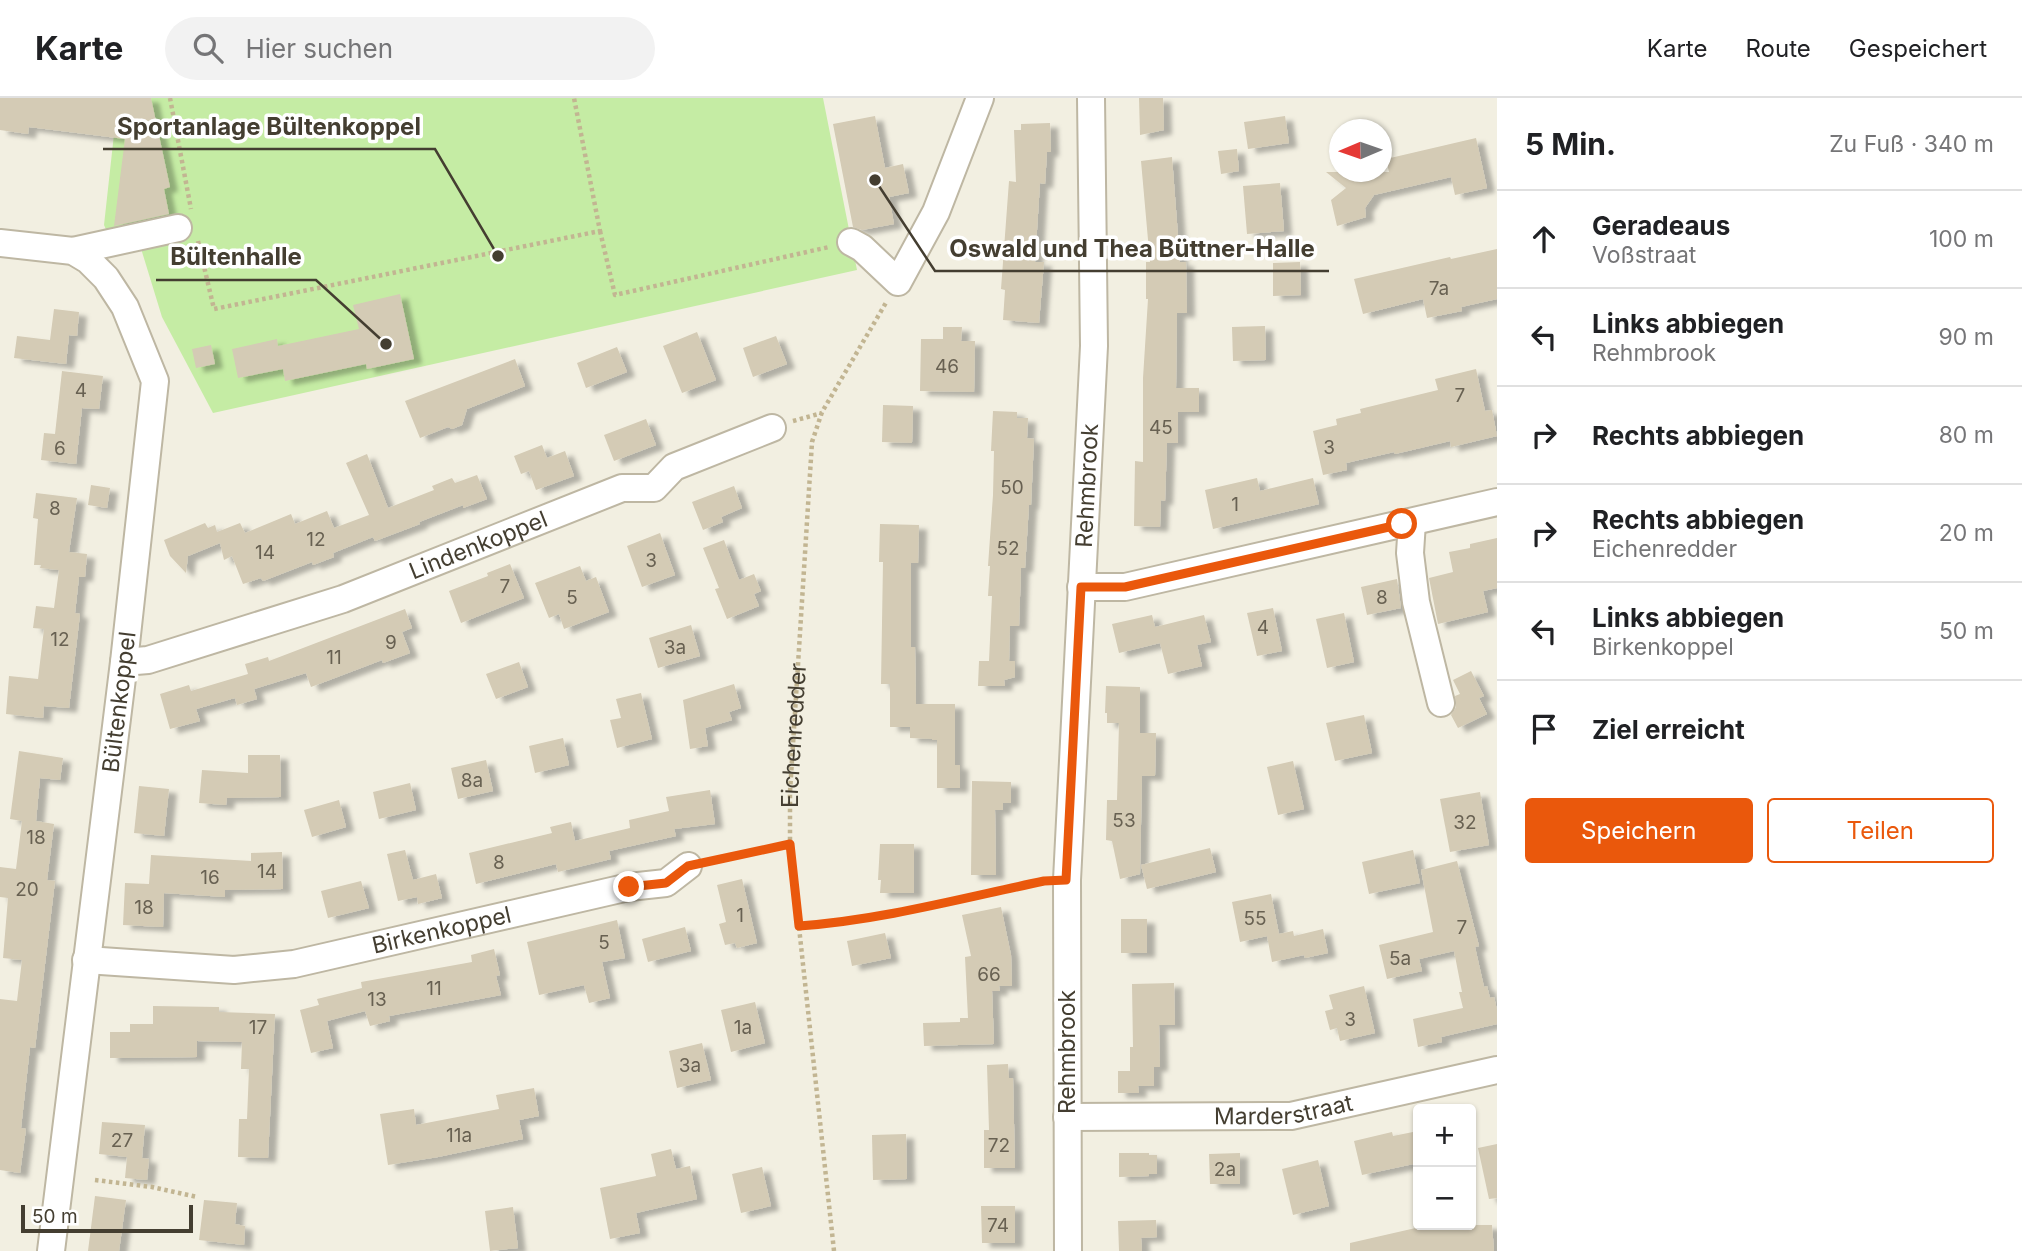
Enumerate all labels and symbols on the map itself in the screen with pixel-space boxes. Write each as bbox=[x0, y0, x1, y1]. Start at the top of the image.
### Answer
callout: Sportanlage Bültenkoppel bbox=[103, 104, 435, 149]
text: Sportanlage Bültenkoppel bbox=[117, 112, 421, 141]
north arrow bbox=[1329, 119, 1392, 182]
callout: Oswald und Thea Büttner-Halle bbox=[935, 226, 1329, 271]
text: Oswald und Thea Büttner-Halle bbox=[949, 234, 1315, 263]
callout: Bültenhalle bbox=[156, 235, 316, 280]
text: Bültenhalle bbox=[170, 242, 302, 271]
house number: 7a bbox=[1429, 277, 1449, 300]
house number: 46 bbox=[935, 355, 959, 378]
house number: 4 bbox=[75, 379, 87, 402]
house number: 7 bbox=[1455, 384, 1465, 407]
house number: 45 bbox=[1149, 416, 1173, 439]
street label: Rehmbrook bbox=[1070, 422, 1104, 548]
house number: 3 bbox=[1323, 436, 1335, 459]
house number: 6 bbox=[54, 437, 66, 460]
house number: 50 bbox=[1000, 476, 1024, 499]
house number: 1 bbox=[1231, 493, 1239, 516]
house number: 8 bbox=[49, 497, 61, 520]
street label: Lindenkoppel bbox=[405, 505, 551, 585]
route start bbox=[1386, 508, 1417, 539]
house number: 12 bbox=[306, 528, 326, 551]
house number: 52 bbox=[996, 537, 1020, 560]
house number: 14 bbox=[255, 541, 275, 564]
house number: 3 bbox=[645, 549, 657, 572]
house number: 7 bbox=[500, 575, 510, 598]
house number: 5 bbox=[566, 586, 578, 609]
house number: 8 bbox=[1376, 586, 1388, 609]
house number: 4 bbox=[1257, 616, 1269, 639]
house number: 12 bbox=[50, 628, 70, 651]
street label: Bültenkoppel bbox=[96, 630, 142, 774]
house number: 9 bbox=[385, 631, 397, 654]
house number: 3a bbox=[664, 636, 686, 659]
house number: 11 bbox=[326, 646, 342, 669]
street label: Eichenredder bbox=[776, 662, 812, 808]
house number: 8a bbox=[461, 769, 483, 792]
house number: 53 bbox=[1112, 809, 1136, 832]
house number: 32 bbox=[1453, 811, 1477, 834]
house number: 18 bbox=[26, 826, 46, 849]
house number: 8 bbox=[493, 851, 505, 874]
house number: 14 bbox=[257, 860, 277, 883]
house number: 16 bbox=[200, 866, 220, 889]
route end bbox=[613, 871, 644, 902]
house number: 20 bbox=[15, 878, 39, 901]
house number: 18 bbox=[134, 896, 154, 919]
street label: Birkenkoppel bbox=[369, 901, 514, 960]
house number: 1 bbox=[736, 904, 744, 927]
house number: 55 bbox=[1243, 907, 1267, 930]
house number: 7 bbox=[1457, 916, 1467, 939]
house number: 5 bbox=[598, 931, 610, 954]
house number: 5a bbox=[1389, 947, 1411, 970]
house number: 66 bbox=[977, 963, 1001, 986]
house number: 11 bbox=[426, 977, 442, 1000]
house number: 13 bbox=[367, 988, 387, 1011]
street label: Rehmbrook bbox=[1053, 990, 1081, 1114]
house number: 3 bbox=[1344, 1008, 1356, 1031]
house number: 17 bbox=[249, 1016, 267, 1039]
house number: 1a bbox=[734, 1016, 752, 1039]
house number: 3a bbox=[679, 1054, 701, 1077]
street label: Marderstraat bbox=[1214, 1089, 1356, 1130]
house number: 11a bbox=[446, 1124, 472, 1147]
house number: 27 bbox=[111, 1129, 133, 1152]
house number: 72 bbox=[988, 1134, 1010, 1157]
house number: 2a bbox=[1214, 1158, 1236, 1181]
scale bar bbox=[21, 1202, 192, 1234]
house number: 74 bbox=[987, 1214, 1009, 1237]

